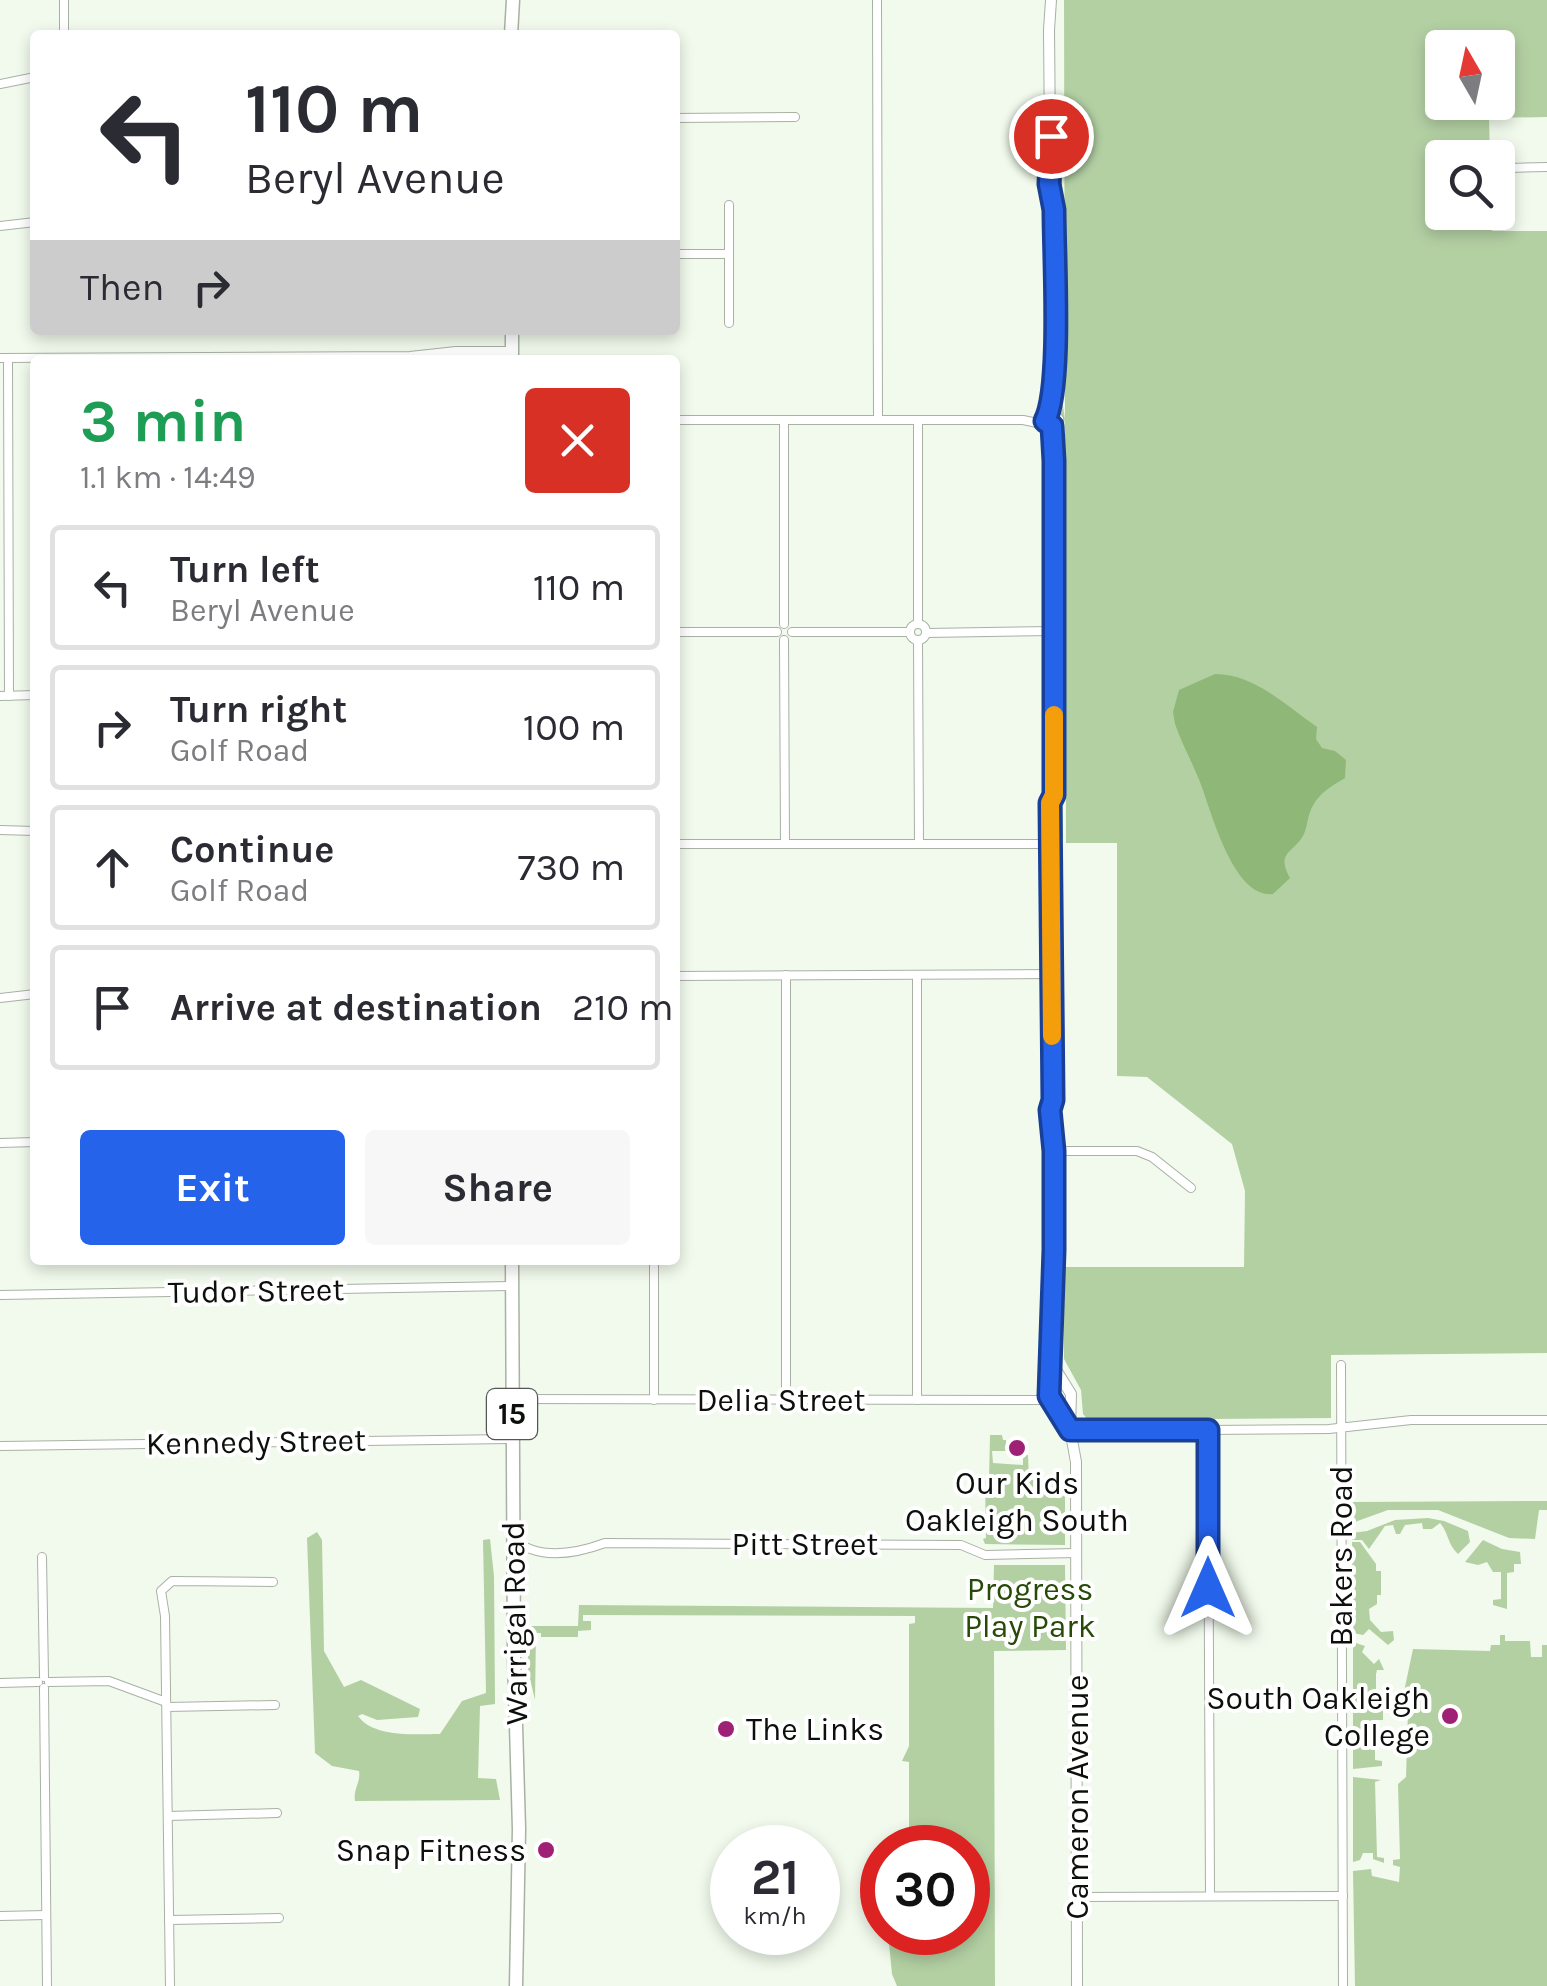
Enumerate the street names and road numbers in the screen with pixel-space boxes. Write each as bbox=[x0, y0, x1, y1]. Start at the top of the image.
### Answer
street label: Tudor Street bbox=[167, 1271, 345, 1311]
street label: Delia Street bbox=[696, 1382, 866, 1419]
road number: 15 bbox=[487, 1389, 537, 1439]
street label: Kennedy Street bbox=[146, 1422, 366, 1462]
street label: Bakers Road bbox=[1323, 1465, 1360, 1647]
street label: Warrigal Road bbox=[495, 1521, 535, 1725]
street label: Pitt Street bbox=[732, 1526, 878, 1563]
street label: Cameron Avenue bbox=[1059, 1675, 1096, 1919]

